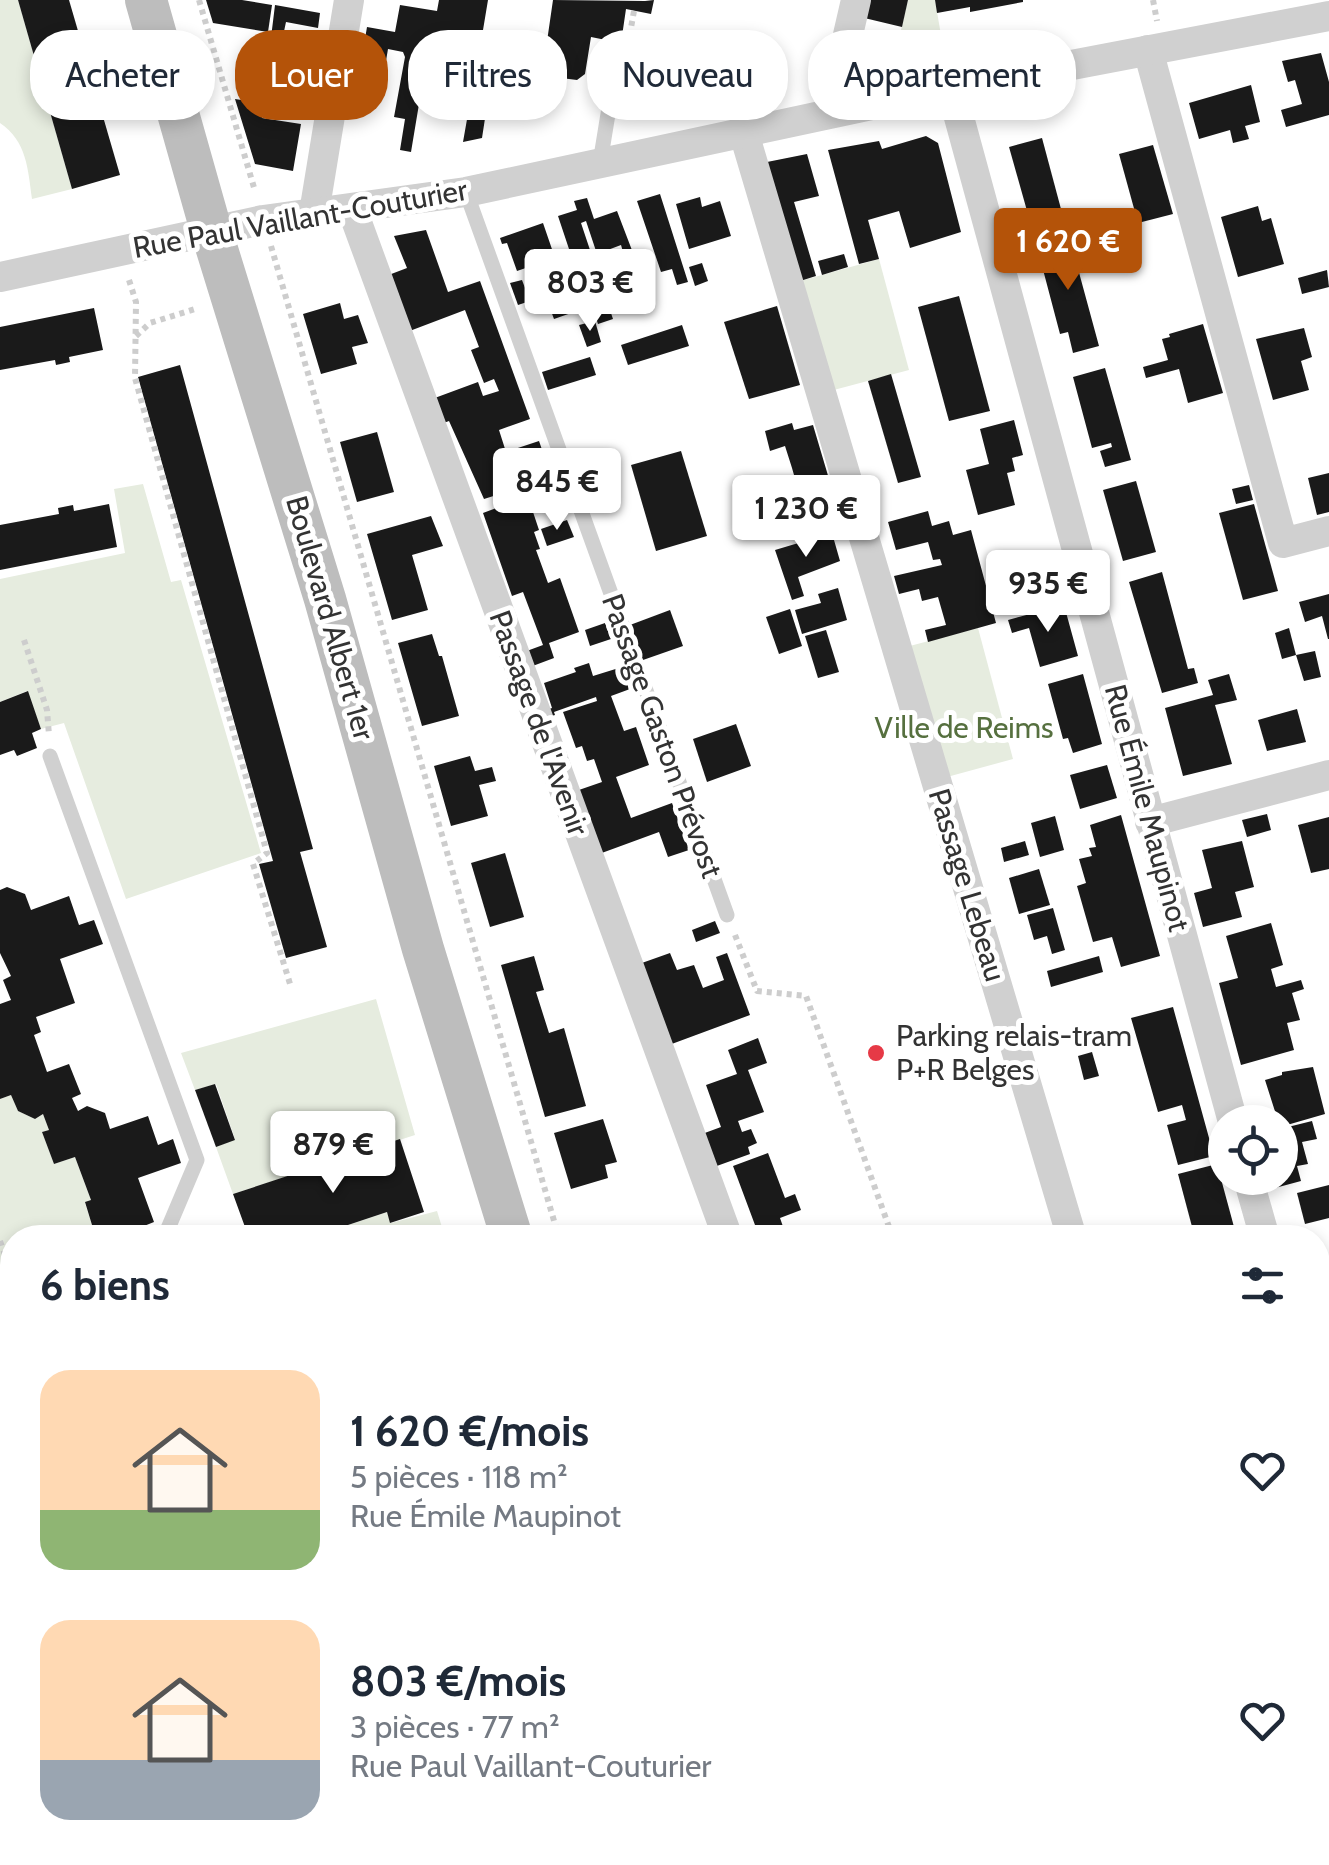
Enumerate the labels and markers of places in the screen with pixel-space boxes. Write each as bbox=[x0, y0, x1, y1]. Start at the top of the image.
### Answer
pin: 1 620 € bbox=[976, 208, 1160, 293]
pin: 803 € bbox=[520, 249, 660, 334]
pin: 845 € bbox=[487, 448, 627, 533]
pin: 1 230 € bbox=[714, 475, 898, 560]
pin: 935 € bbox=[978, 550, 1118, 635]
place label: Parking relais-tram P+R Belges bbox=[896, 1017, 1132, 1088]
marker: Parking relais-tram P+R Belges bbox=[865, 1042, 887, 1064]
pin: 879 € bbox=[263, 1111, 403, 1196]

